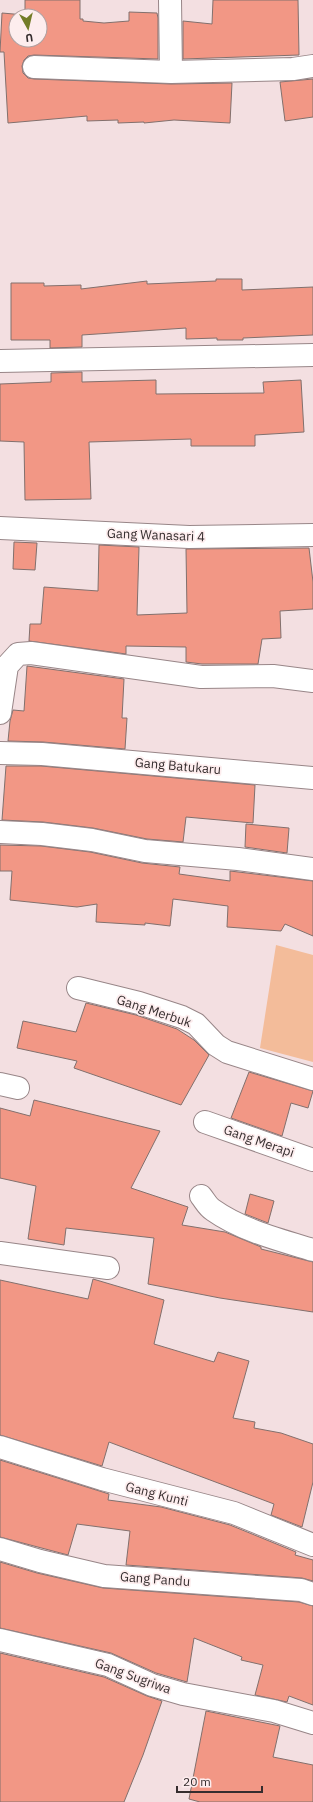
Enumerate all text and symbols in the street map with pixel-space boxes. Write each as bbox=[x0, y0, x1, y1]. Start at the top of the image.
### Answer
north arrow bbox=[8, 8, 48, 48]
text: U bbox=[25, 30, 34, 45]
street label: Gang Wanasari 4 bbox=[107, 525, 206, 545]
street label: Gang Batukaru bbox=[134, 754, 222, 778]
street label: Gang Merbuk bbox=[114, 991, 194, 1031]
street label: Gang Merapi bbox=[222, 1121, 296, 1161]
street label: Gang Kunti bbox=[124, 1478, 190, 1510]
street label: Gang Pandu bbox=[119, 1568, 191, 1590]
street label: Gang Sugriwa bbox=[93, 1654, 174, 1698]
scale bar bbox=[177, 1768, 262, 1794]
text: 20 m bbox=[183, 1774, 211, 1789]

